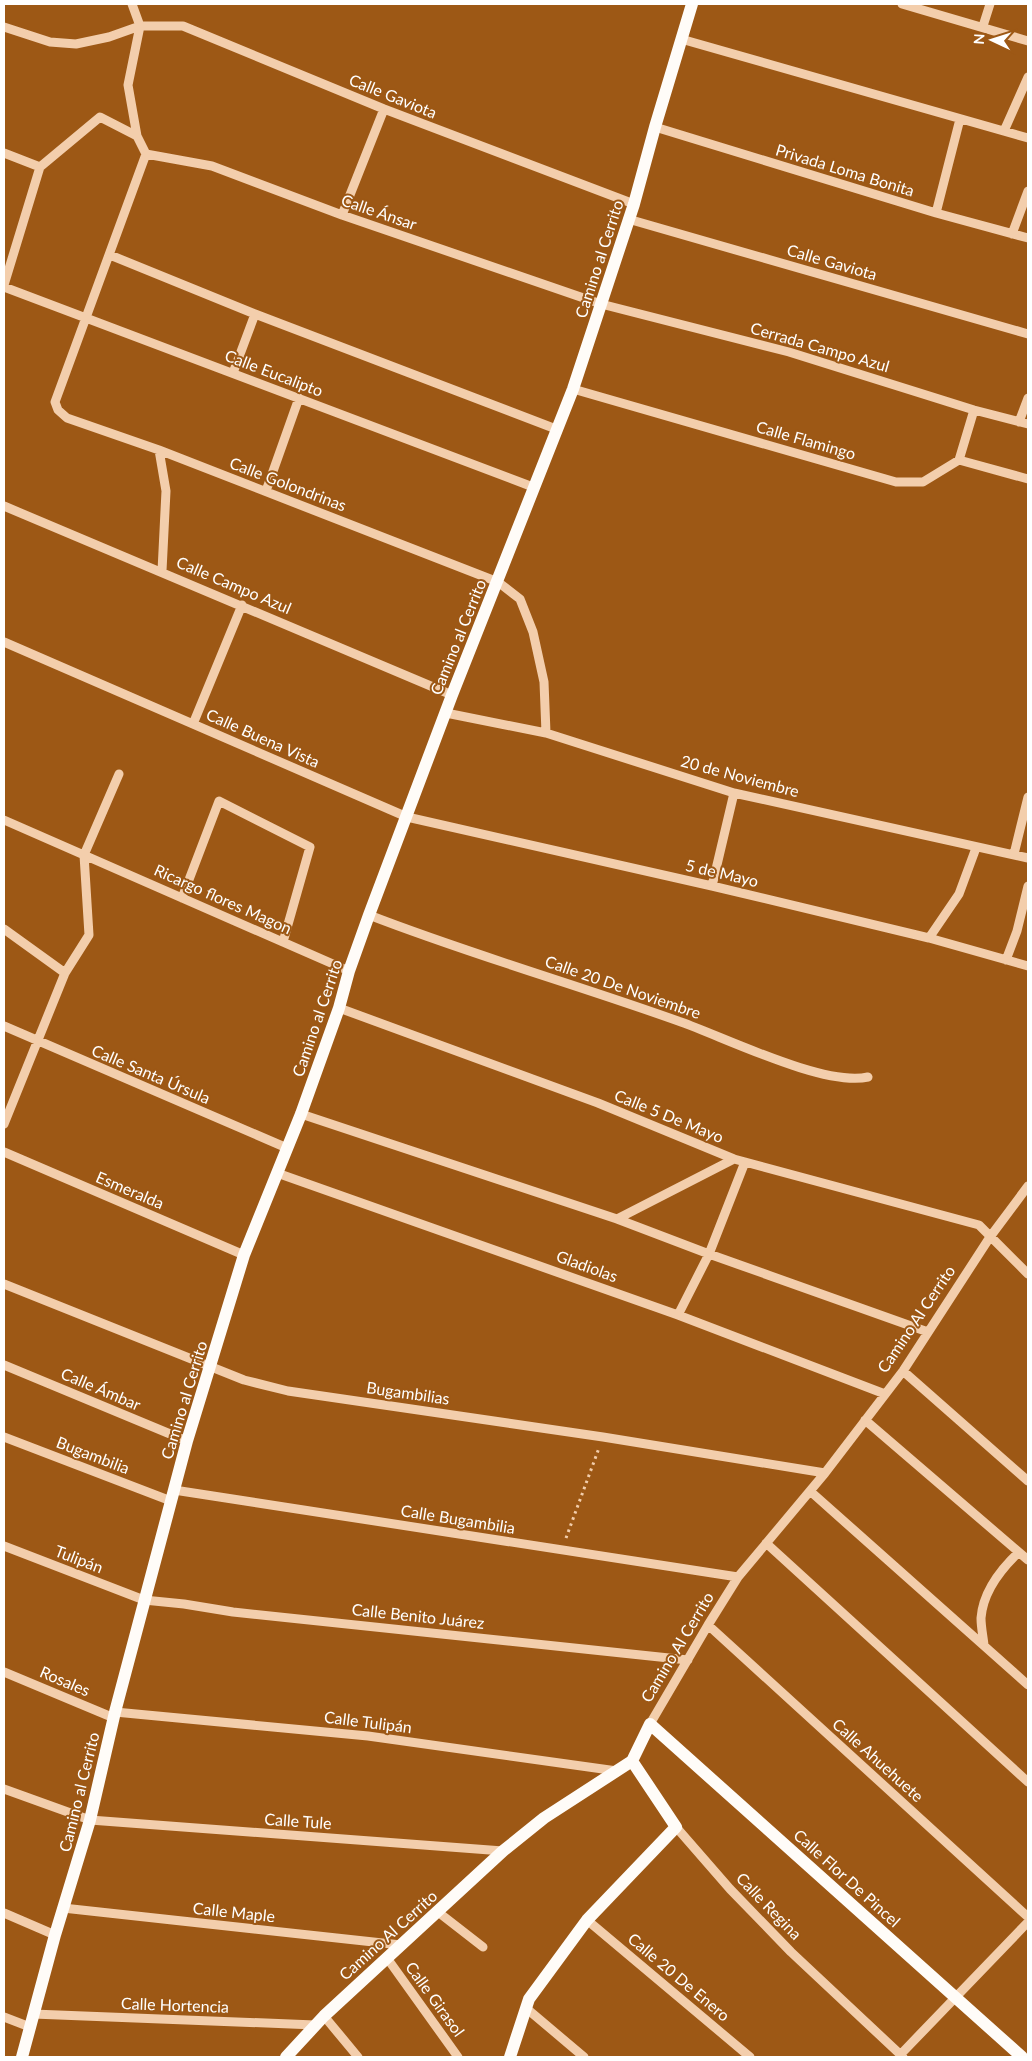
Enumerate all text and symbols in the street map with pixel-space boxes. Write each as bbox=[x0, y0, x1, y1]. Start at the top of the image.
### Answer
north arrow bbox=[967, 15, 1017, 65]
text: N bbox=[970, 33, 987, 45]
street label: Calle Gaviota bbox=[347, 69, 440, 122]
street label: Privada Loma Bonita bbox=[774, 139, 917, 200]
street label: Calle Ánsar bbox=[339, 190, 420, 233]
street label: Camino al Cerrito bbox=[571, 198, 627, 320]
street label: Calle Gaviota bbox=[785, 240, 879, 283]
street label: Cerrada Campo Azul bbox=[748, 318, 892, 375]
street label: Calle Eucalipto bbox=[223, 345, 326, 400]
street label: Calle Flamingo bbox=[754, 416, 858, 463]
street label: Calle Golondrinas bbox=[227, 453, 349, 515]
street label: Calle Campo Azul bbox=[174, 552, 294, 617]
street label: Camino al Cerrito bbox=[426, 576, 489, 697]
street label: Calle Buena Vista bbox=[204, 704, 323, 771]
street label: 20 de Noviembre bbox=[679, 751, 801, 800]
street label: 5 de Mayo bbox=[684, 855, 760, 890]
street label: Ricargo flores Magon bbox=[151, 860, 295, 937]
street label: Calle 20 De Noviembre bbox=[543, 951, 704, 1022]
street label: Camino al Cerrito bbox=[288, 957, 345, 1079]
street label: Calle Santa Úrsula bbox=[89, 1040, 213, 1107]
street label: Calle 5 De Mayo bbox=[612, 1085, 727, 1146]
street label: Esmeralda bbox=[93, 1167, 167, 1212]
street label: Gladiolas bbox=[554, 1246, 620, 1285]
street label: Camino Al Cerrito bbox=[873, 1262, 958, 1376]
street label: Camino al Cerrito bbox=[156, 1338, 211, 1461]
street label: Calle Ámbar bbox=[58, 1363, 144, 1414]
street label: Bugambilias bbox=[365, 1377, 451, 1408]
street label: Bugambilia bbox=[54, 1432, 132, 1477]
street label: Calle Bugambilia bbox=[399, 1500, 517, 1537]
street label: Tulipán bbox=[52, 1541, 106, 1576]
street label: Camino Al Cerrito bbox=[636, 1588, 717, 1705]
street label: Calle Benito Juárez bbox=[351, 1599, 485, 1632]
street label: Rosales bbox=[37, 1662, 93, 1700]
street label: Calle Tulipán bbox=[323, 1707, 413, 1736]
street label: Calle Ahuehuete bbox=[829, 1714, 928, 1805]
street label: Camino al Cerrito bbox=[54, 1730, 103, 1854]
street label: Calle Tule bbox=[264, 1809, 332, 1832]
street label: Calle Flor De Pincel bbox=[790, 1825, 904, 1930]
street label: Calle Regina bbox=[733, 1868, 806, 1943]
street label: Camino Al Cerrito bbox=[335, 1886, 441, 1984]
street label: Calle Maple bbox=[192, 1898, 276, 1925]
street label: Calle 20 De Enero bbox=[625, 1929, 734, 2025]
street label: Calle Girasol bbox=[402, 1958, 469, 2040]
street label: Calle Hortencia bbox=[121, 1993, 229, 2016]

